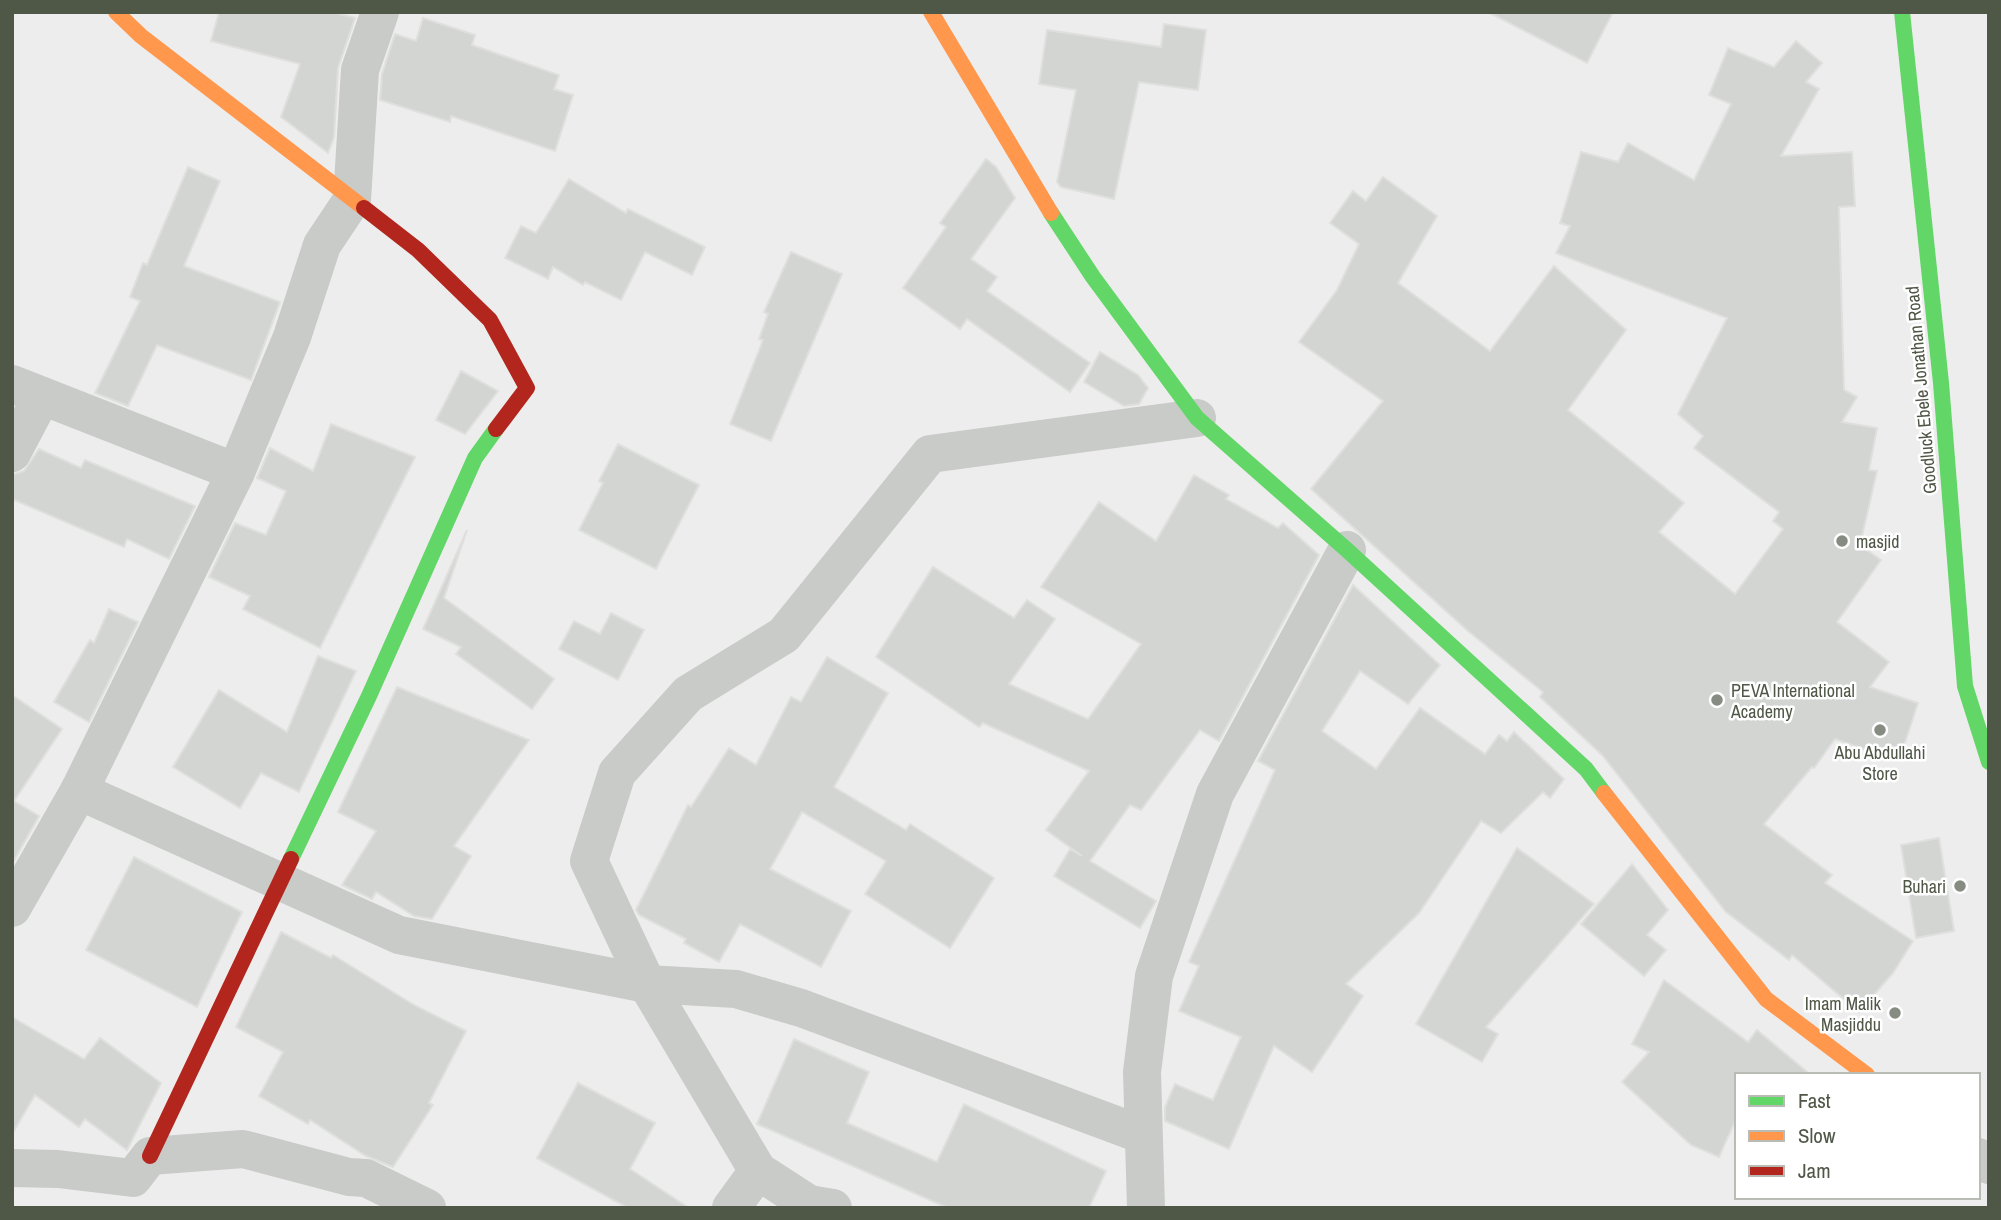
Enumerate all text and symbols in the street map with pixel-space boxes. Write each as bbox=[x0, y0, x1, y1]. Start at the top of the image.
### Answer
street label: Goodluck Ebele Jonathan Road bbox=[1899, 285, 1943, 495]
place label: masjid bbox=[1856, 529, 1899, 554]
marker: masjid bbox=[1834, 533, 1850, 549]
place label: PEVA International Academy bbox=[1730, 678, 1855, 724]
marker: PEVA International Academy bbox=[1709, 692, 1725, 708]
marker: Abu Abdullahi Store bbox=[1872, 722, 1888, 738]
place label: Abu Abdullahi Store bbox=[1833, 740, 1926, 786]
place label: Buhari bbox=[1903, 874, 1946, 899]
marker: Buhari bbox=[1952, 878, 1968, 894]
place label: Imam Malik Masjiddu bbox=[1805, 991, 1882, 1037]
marker: Imam Malik Masjiddu bbox=[1887, 1005, 1903, 1021]
legend bbox=[1735, 1073, 1980, 1199]
text: Fast bbox=[1798, 1086, 1831, 1115]
text: Slow bbox=[1798, 1121, 1836, 1150]
text: Jam bbox=[1798, 1156, 1831, 1185]

